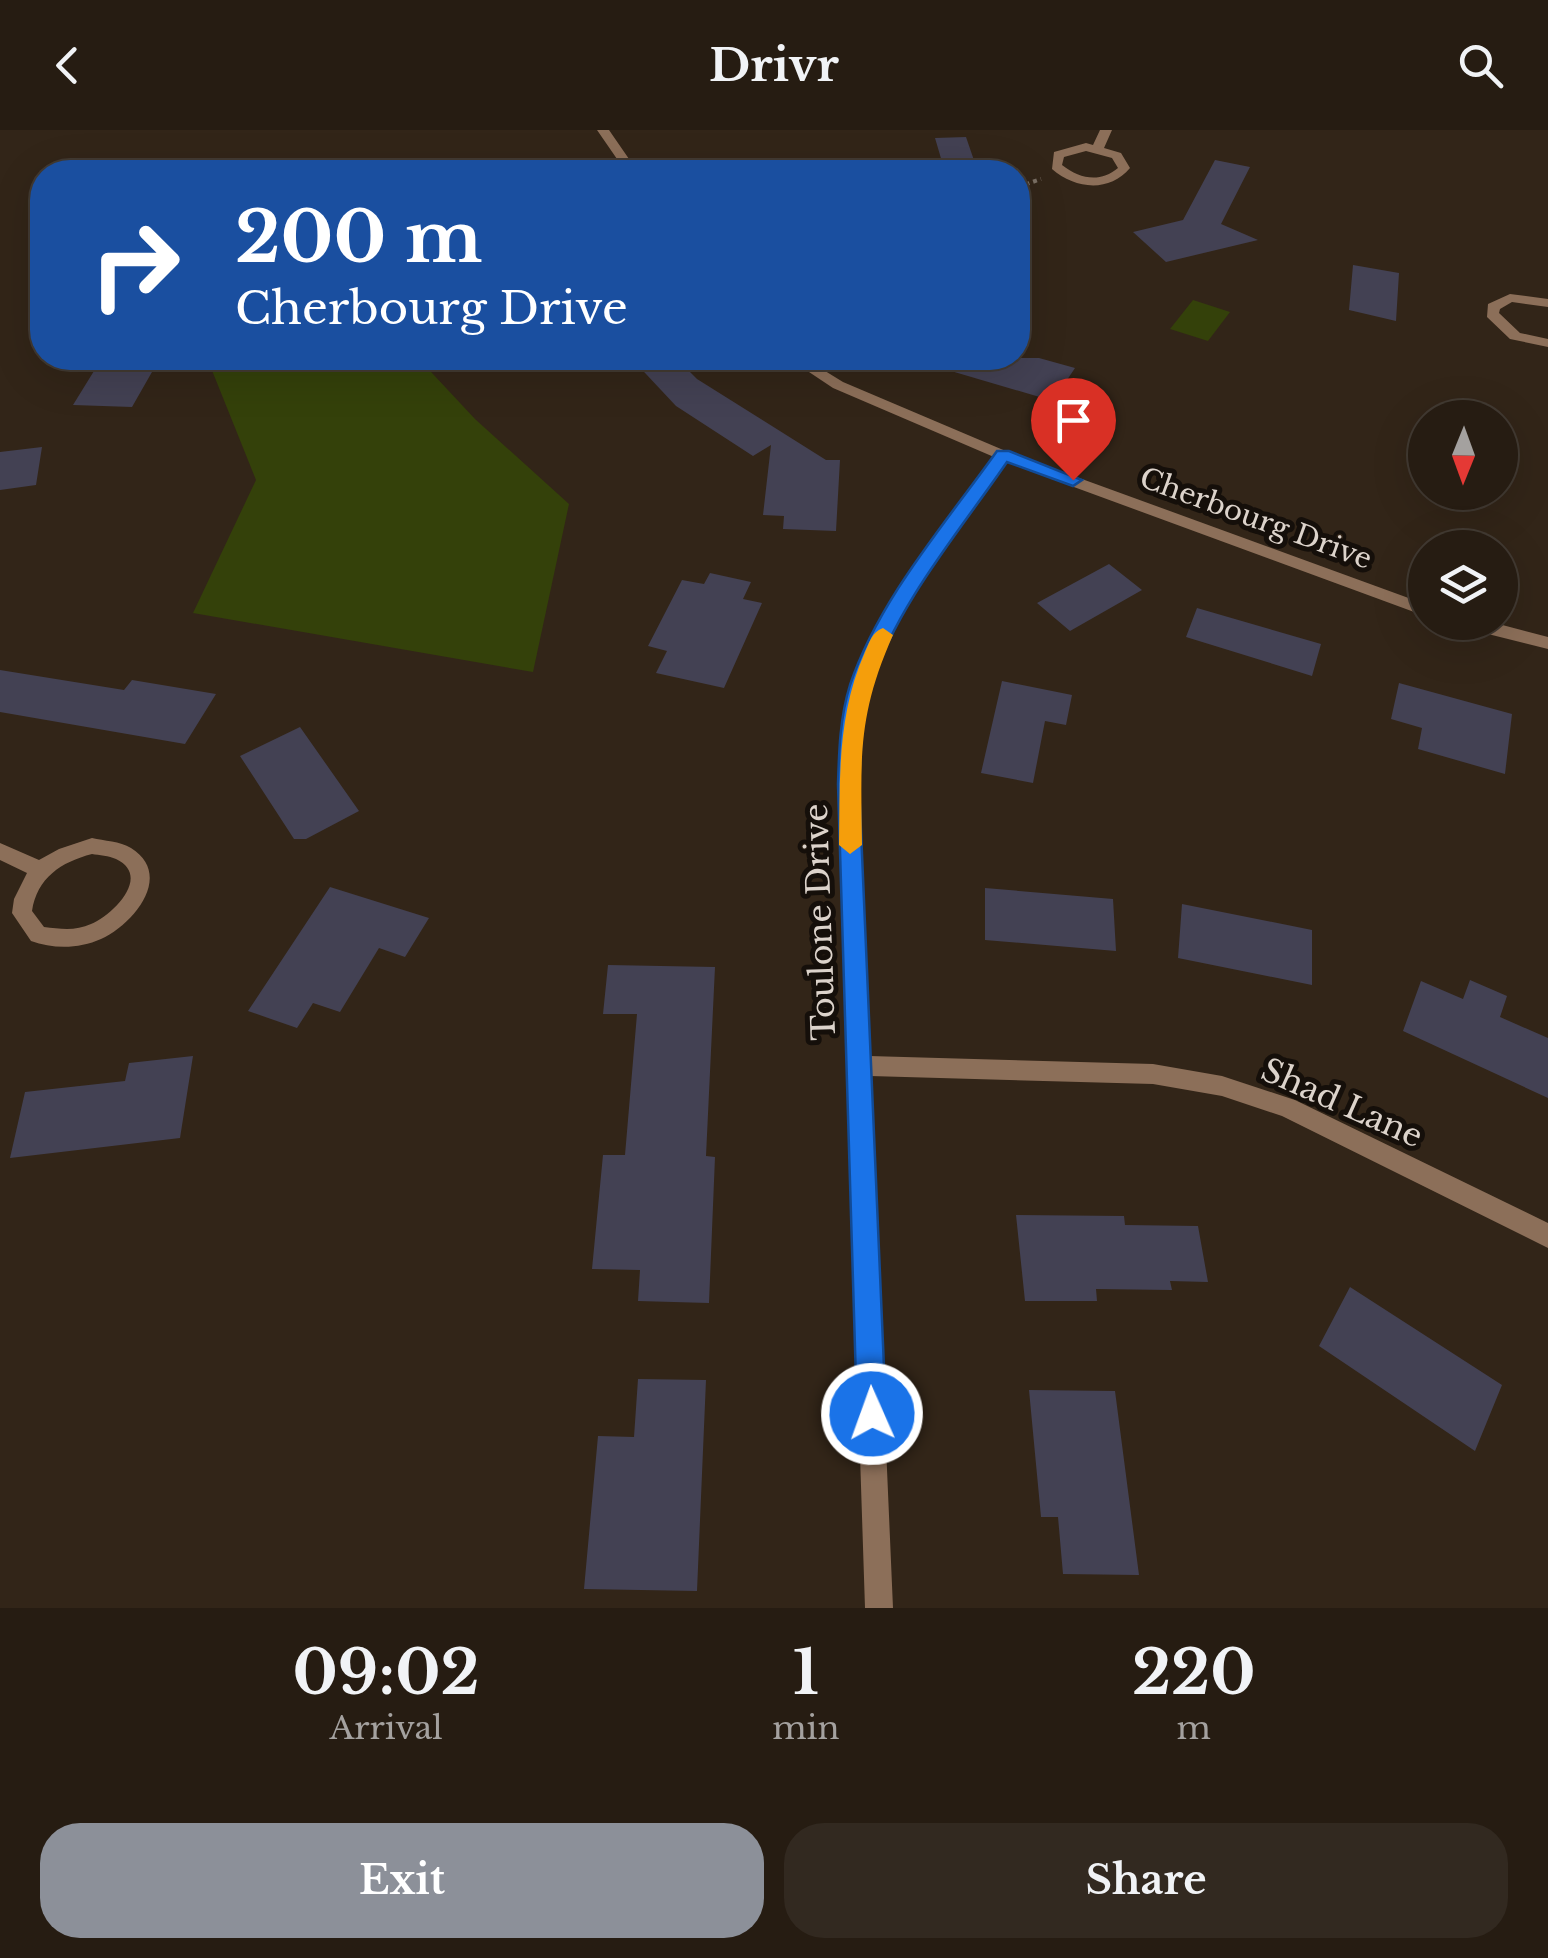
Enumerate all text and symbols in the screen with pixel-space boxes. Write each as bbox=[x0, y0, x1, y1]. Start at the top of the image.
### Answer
text: Drivr bbox=[709, 37, 839, 93]
icon: back bbox=[40, 38, 95, 93]
icon: search bbox=[1453, 38, 1508, 93]
text: 200 m bbox=[235, 194, 482, 281]
icon: right bbox=[70, 200, 200, 330]
text: Cherbourg Drive bbox=[235, 280, 628, 336]
pin bbox=[1031, 378, 1116, 481]
icon: arrive bbox=[1046, 393, 1101, 448]
north arrow bbox=[1408, 400, 1518, 510]
map controls bbox=[1408, 400, 1518, 640]
street label: Cherbourg Drive bbox=[1135, 460, 1377, 577]
button: layers bbox=[1408, 530, 1518, 640]
street label: Toulone Drive bbox=[796, 803, 844, 1041]
street label: Shad Lane bbox=[1255, 1050, 1429, 1156]
position arrow bbox=[820, 1362, 924, 1466]
text: 09:02 bbox=[293, 1636, 480, 1710]
text: 1 bbox=[793, 1636, 819, 1710]
text: 220 bbox=[1132, 1636, 1255, 1710]
text: Arrival bbox=[329, 1708, 443, 1748]
text: min bbox=[772, 1708, 840, 1748]
text: m bbox=[1177, 1708, 1211, 1748]
button: Exit bbox=[40, 1823, 764, 1938]
button: Share bbox=[784, 1823, 1508, 1938]

